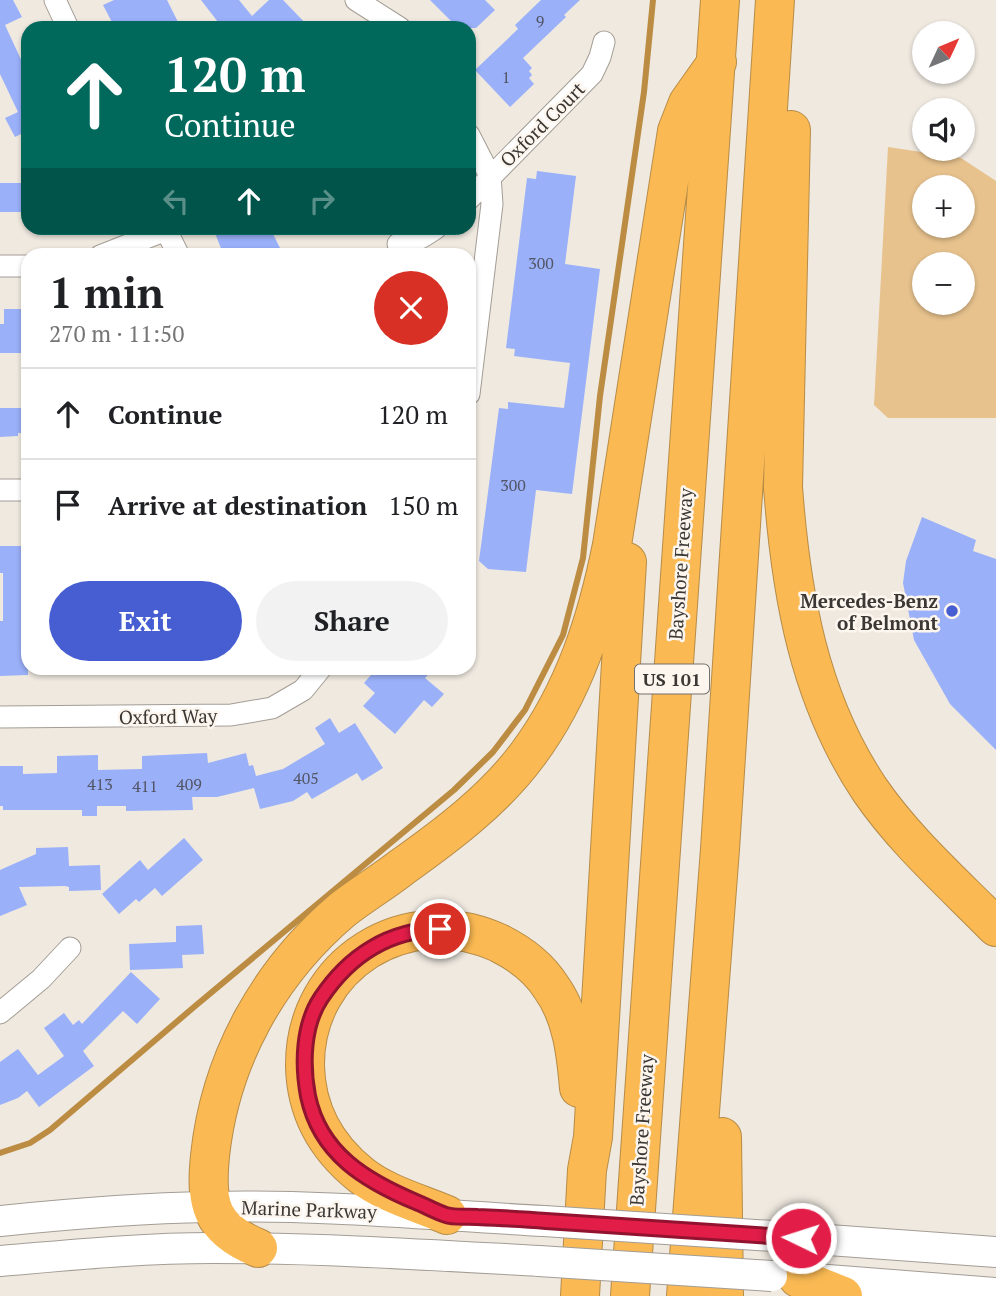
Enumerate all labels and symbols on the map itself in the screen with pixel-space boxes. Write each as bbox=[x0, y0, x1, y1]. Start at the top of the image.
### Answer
house number: 9 bbox=[536, 10, 544, 32]
north arrow bbox=[912, 21, 975, 84]
house number: 1 bbox=[502, 66, 510, 88]
street label: Oxford Court bbox=[494, 76, 590, 172]
house number: 300 bbox=[528, 252, 554, 274]
house number: 300 bbox=[500, 474, 526, 496]
street label: Bayshore Freeway bbox=[662, 487, 698, 641]
place label: Mercedes-Benz of Belmont bbox=[800, 588, 938, 635]
marker: Mercedes-Benz of Belmont bbox=[944, 603, 960, 619]
road number: US 101 bbox=[635, 664, 709, 694]
street label: Oxford Way bbox=[119, 703, 218, 729]
house number: 405 bbox=[293, 767, 319, 789]
house number: 413 bbox=[87, 773, 113, 795]
house number: 409 bbox=[176, 773, 202, 795]
house number: 411 bbox=[132, 775, 158, 797]
pin bbox=[410, 899, 470, 959]
street label: Bayshore Freeway bbox=[623, 1053, 659, 1207]
street label: Marine Parkway bbox=[241, 1194, 378, 1224]
position arrow bbox=[764, 1201, 838, 1275]

